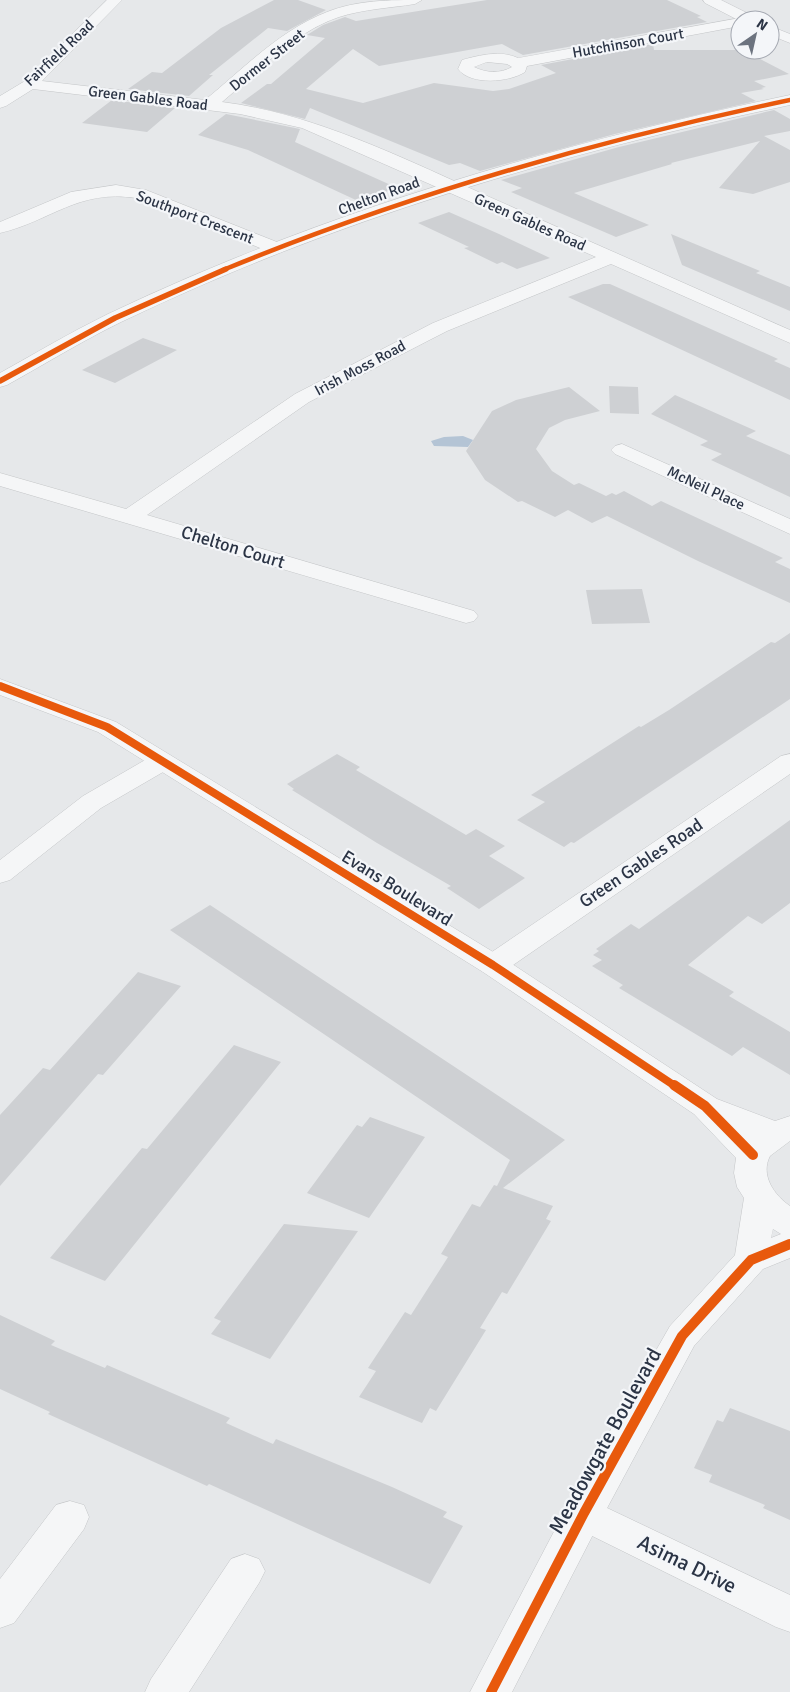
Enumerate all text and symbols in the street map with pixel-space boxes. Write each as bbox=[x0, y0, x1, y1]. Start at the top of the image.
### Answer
north arrow bbox=[730, 10, 780, 60]
text: N bbox=[753, 15, 771, 34]
street label: Fairfield Road bbox=[20, 16, 98, 90]
street label: Hutchinson Court bbox=[571, 24, 685, 62]
street label: Dormer Street bbox=[226, 25, 308, 95]
street label: Green Gables Road bbox=[87, 82, 209, 114]
street label: Chelton Road bbox=[336, 173, 422, 219]
street label: Southport Crescent bbox=[134, 186, 256, 248]
street label: Green Gables Road bbox=[471, 189, 589, 255]
street label: Irish Moss Road bbox=[311, 336, 409, 400]
street label: McNeil Place bbox=[664, 462, 748, 514]
street label: Chelton Court bbox=[179, 521, 287, 573]
street label: Green Gables Road bbox=[575, 814, 707, 912]
street label: Evans Boulevard bbox=[338, 845, 456, 931]
street label: Meadowgate Boulevard bbox=[543, 1343, 667, 1539]
street label: Asima Drive bbox=[633, 1529, 741, 1599]

